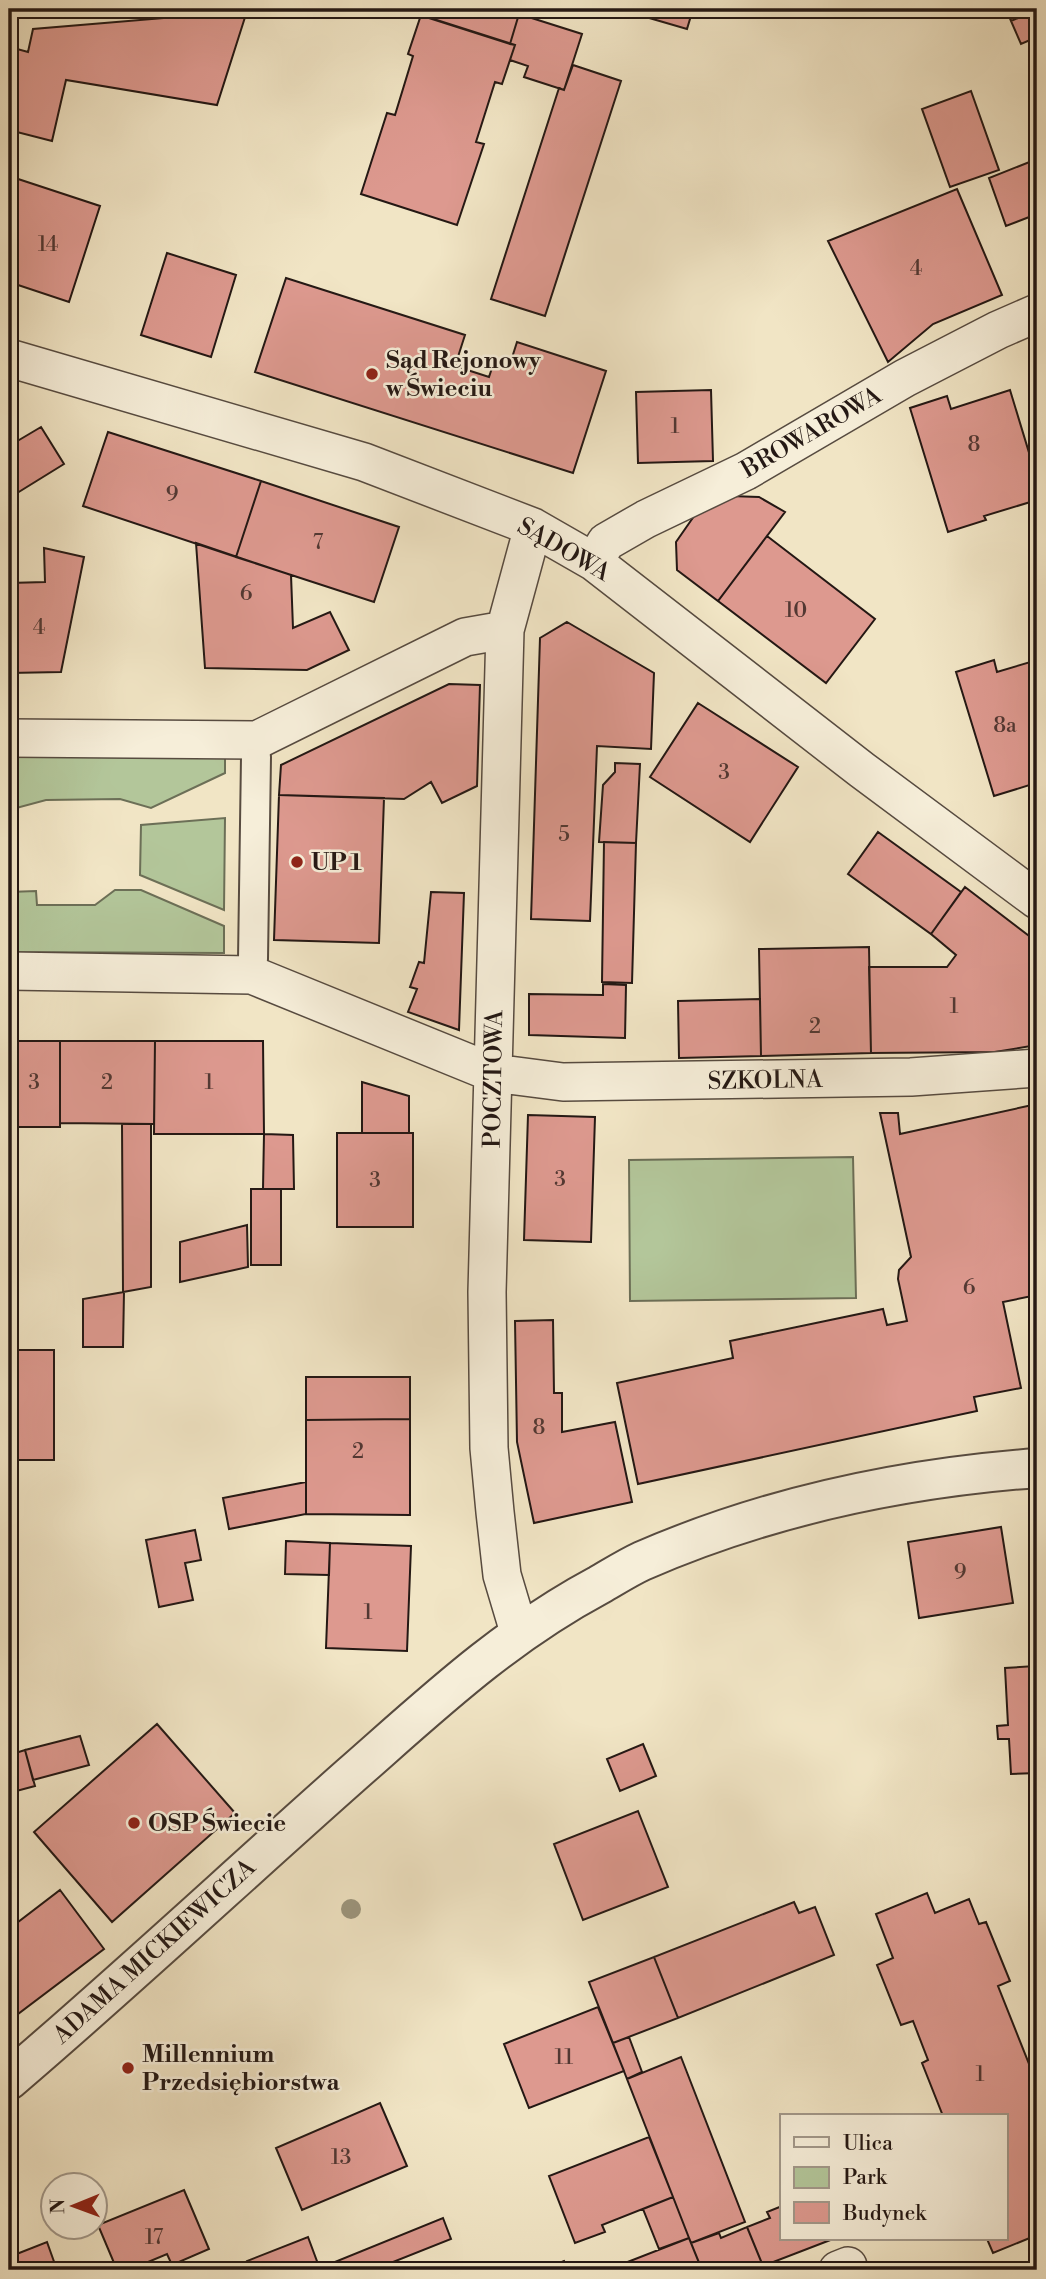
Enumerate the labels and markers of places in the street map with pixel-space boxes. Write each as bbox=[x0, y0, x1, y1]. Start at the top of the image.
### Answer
place label: Sąd Rejonowy w Świeciu bbox=[385, 346, 542, 404]
marker: Sąd Rejonowy w Świeciu bbox=[364, 366, 380, 382]
place label: UP 1 bbox=[311, 848, 362, 878]
marker: UP 1 bbox=[289, 854, 305, 870]
place label: OSP Świecie bbox=[148, 1807, 286, 1839]
marker: OSP Świecie bbox=[126, 1815, 142, 1831]
place label: Millennium Przedsiębiorstwa bbox=[142, 2040, 340, 2098]
marker: Millennium Przedsiębiorstwa bbox=[120, 2060, 136, 2076]

